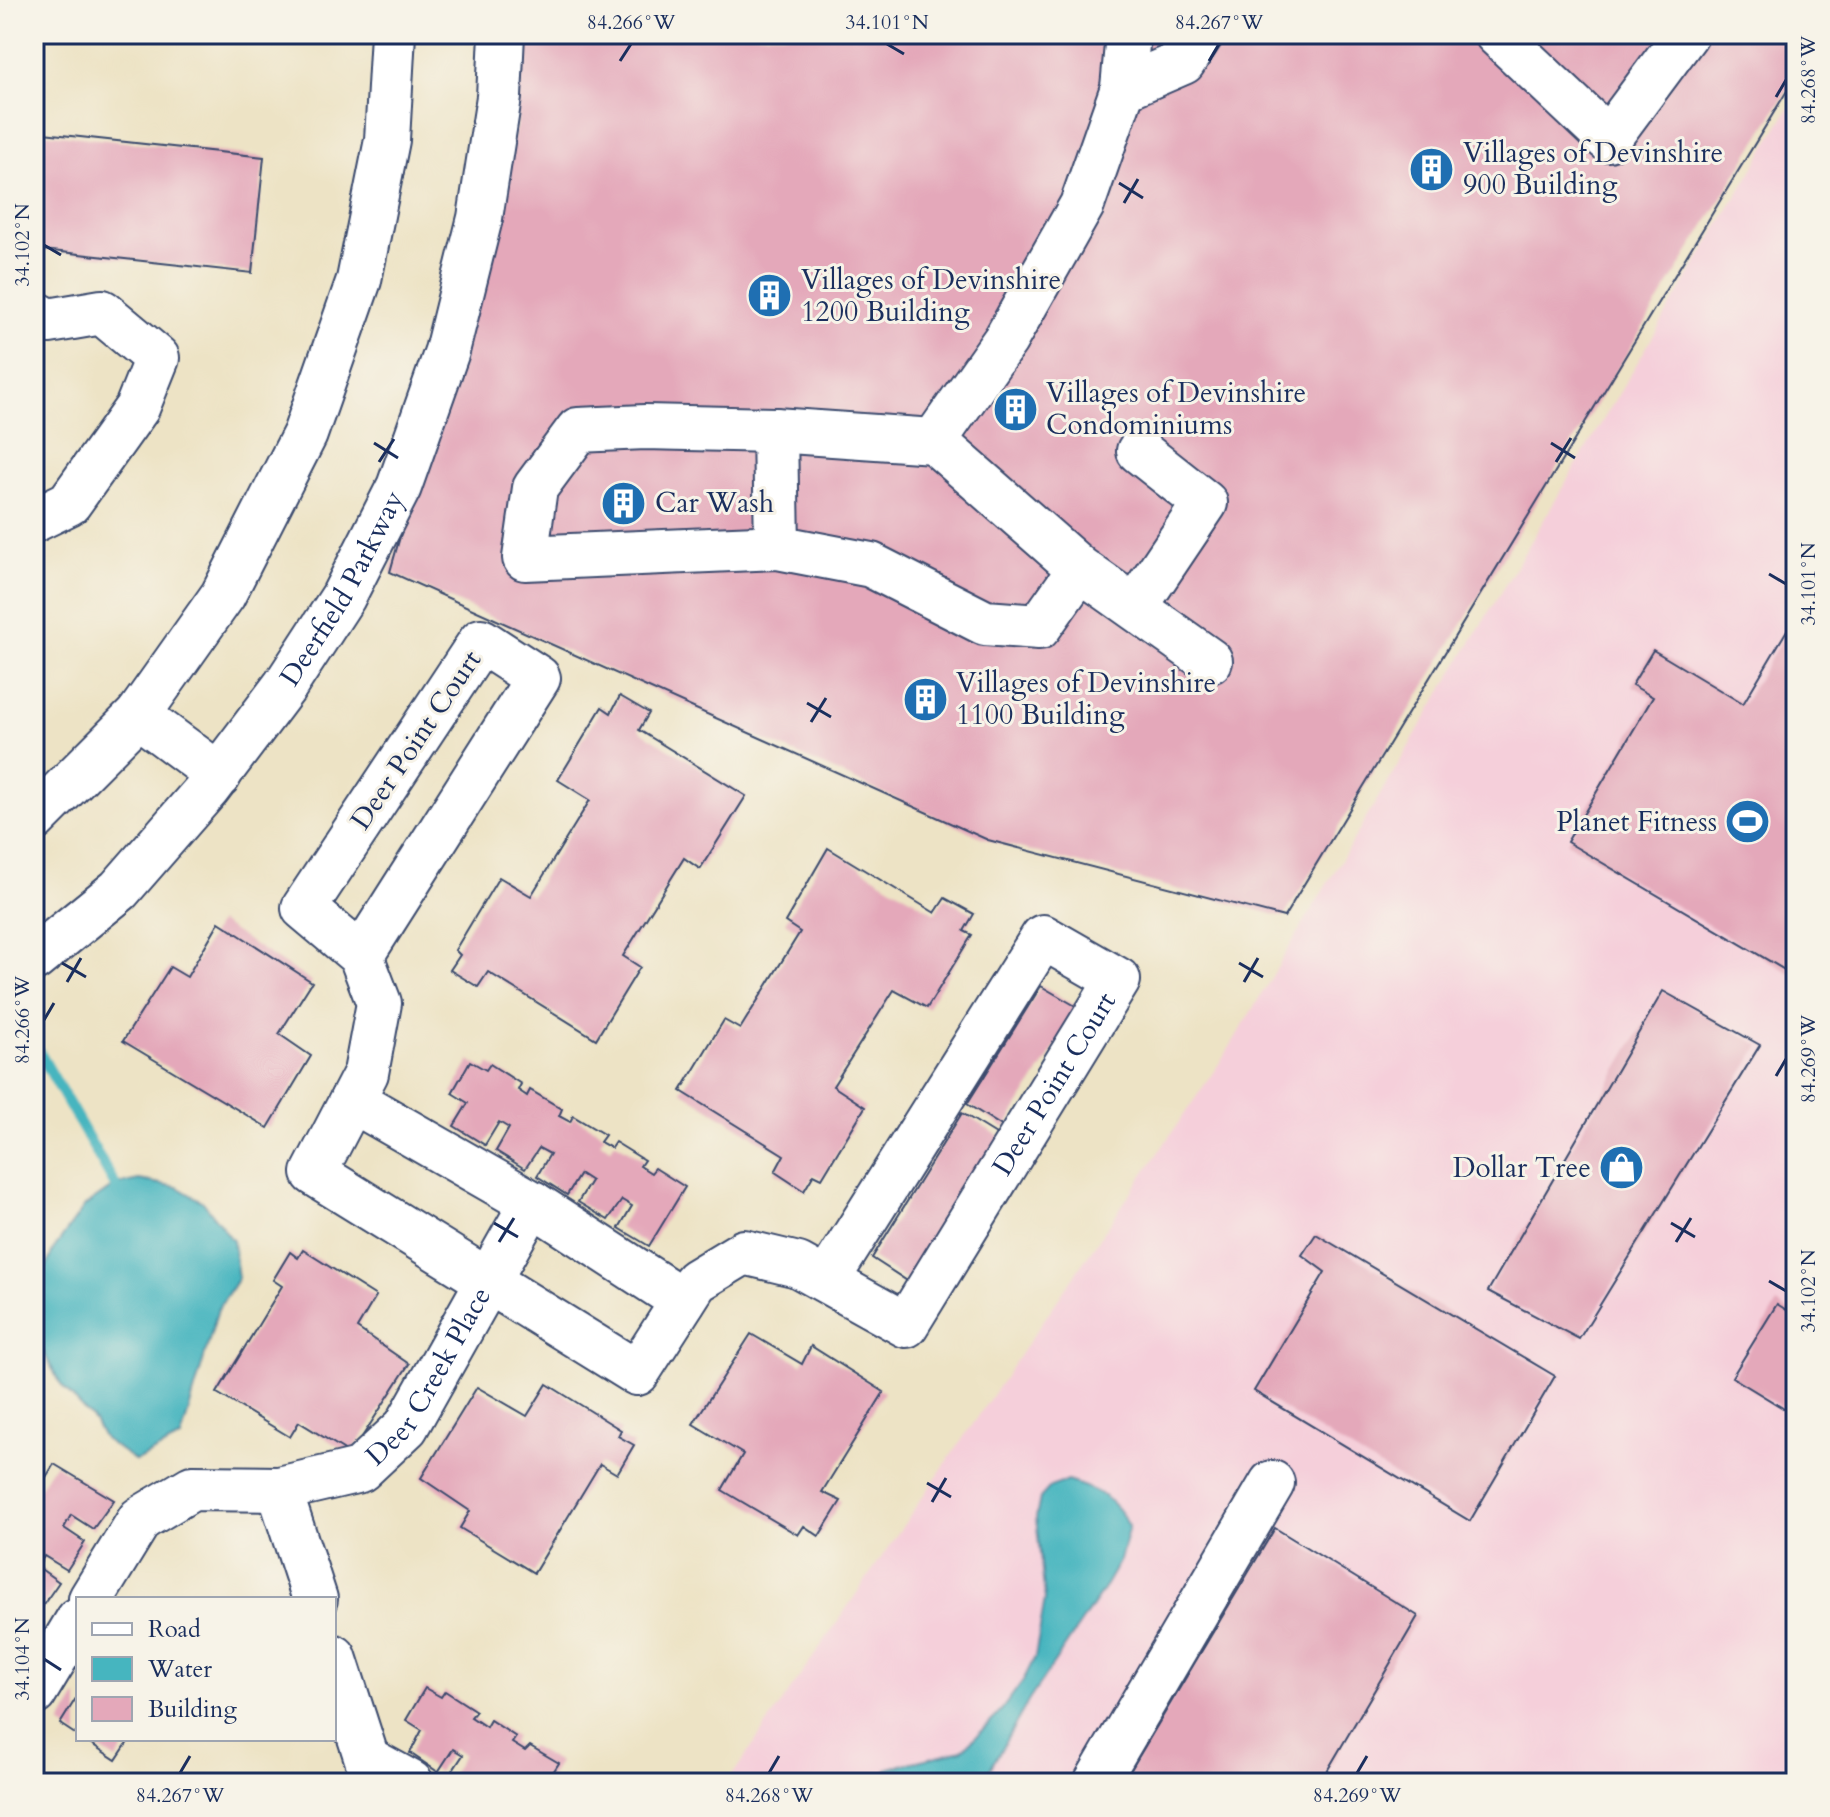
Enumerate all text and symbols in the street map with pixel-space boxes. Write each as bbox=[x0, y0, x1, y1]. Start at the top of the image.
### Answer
text: 84.266°W bbox=[587, 9, 676, 36]
text: 34.101°N bbox=[845, 9, 929, 36]
text: 84.267°W bbox=[1175, 9, 1264, 36]
text: 84.268°W bbox=[1795, 35, 1822, 124]
place label: Villages of Devinshire 900 Building bbox=[1463, 134, 1723, 204]
building icon: Villages of Devinshire 900 Building bbox=[1408, 145, 1456, 193]
text: 34.102°N bbox=[9, 203, 36, 287]
place label: Villages of Devinshire 1200 Building bbox=[801, 261, 1061, 331]
building icon: Villages of Devinshire 1200 Building bbox=[746, 272, 794, 320]
place label: Villages of Devinshire Condominiums bbox=[1046, 374, 1306, 444]
building icon: Villages of Devinshire Condominiums bbox=[991, 385, 1039, 433]
building icon: Car Wash bbox=[600, 479, 648, 527]
street label: Deerfield Parkway bbox=[271, 484, 413, 693]
place label: Car Wash bbox=[655, 484, 774, 522]
text: 34.101°N bbox=[1795, 542, 1822, 626]
street label: Deer Point Court bbox=[342, 643, 490, 837]
place label: Villages of Devinshire 1100 Building bbox=[956, 664, 1216, 734]
building icon: Villages of Devinshire 1100 Building bbox=[901, 675, 949, 723]
sports icon: Planet Fitness bbox=[1724, 798, 1772, 846]
place label: Planet Fitness bbox=[1556, 803, 1717, 841]
text: 84.266°W bbox=[9, 975, 36, 1064]
street label: Deer Point Court bbox=[983, 985, 1125, 1183]
text: 84.269°W bbox=[1795, 1014, 1822, 1103]
shop icon: Dollar Tree bbox=[1598, 1144, 1646, 1192]
place label: Dollar Tree bbox=[1453, 1149, 1591, 1187]
text: 34.102°N bbox=[1795, 1249, 1822, 1333]
street label: Deer Creek Place bbox=[357, 1280, 500, 1474]
legend bbox=[76, 1597, 336, 1741]
text: Road bbox=[148, 1613, 201, 1646]
text: 34.104°N bbox=[9, 1617, 36, 1701]
text: Water bbox=[147, 1653, 212, 1686]
text: Building bbox=[148, 1693, 238, 1726]
text: 84.267°W bbox=[136, 1782, 225, 1809]
text: 84.268°W bbox=[725, 1782, 814, 1809]
text: 84.269°W bbox=[1313, 1782, 1402, 1809]

